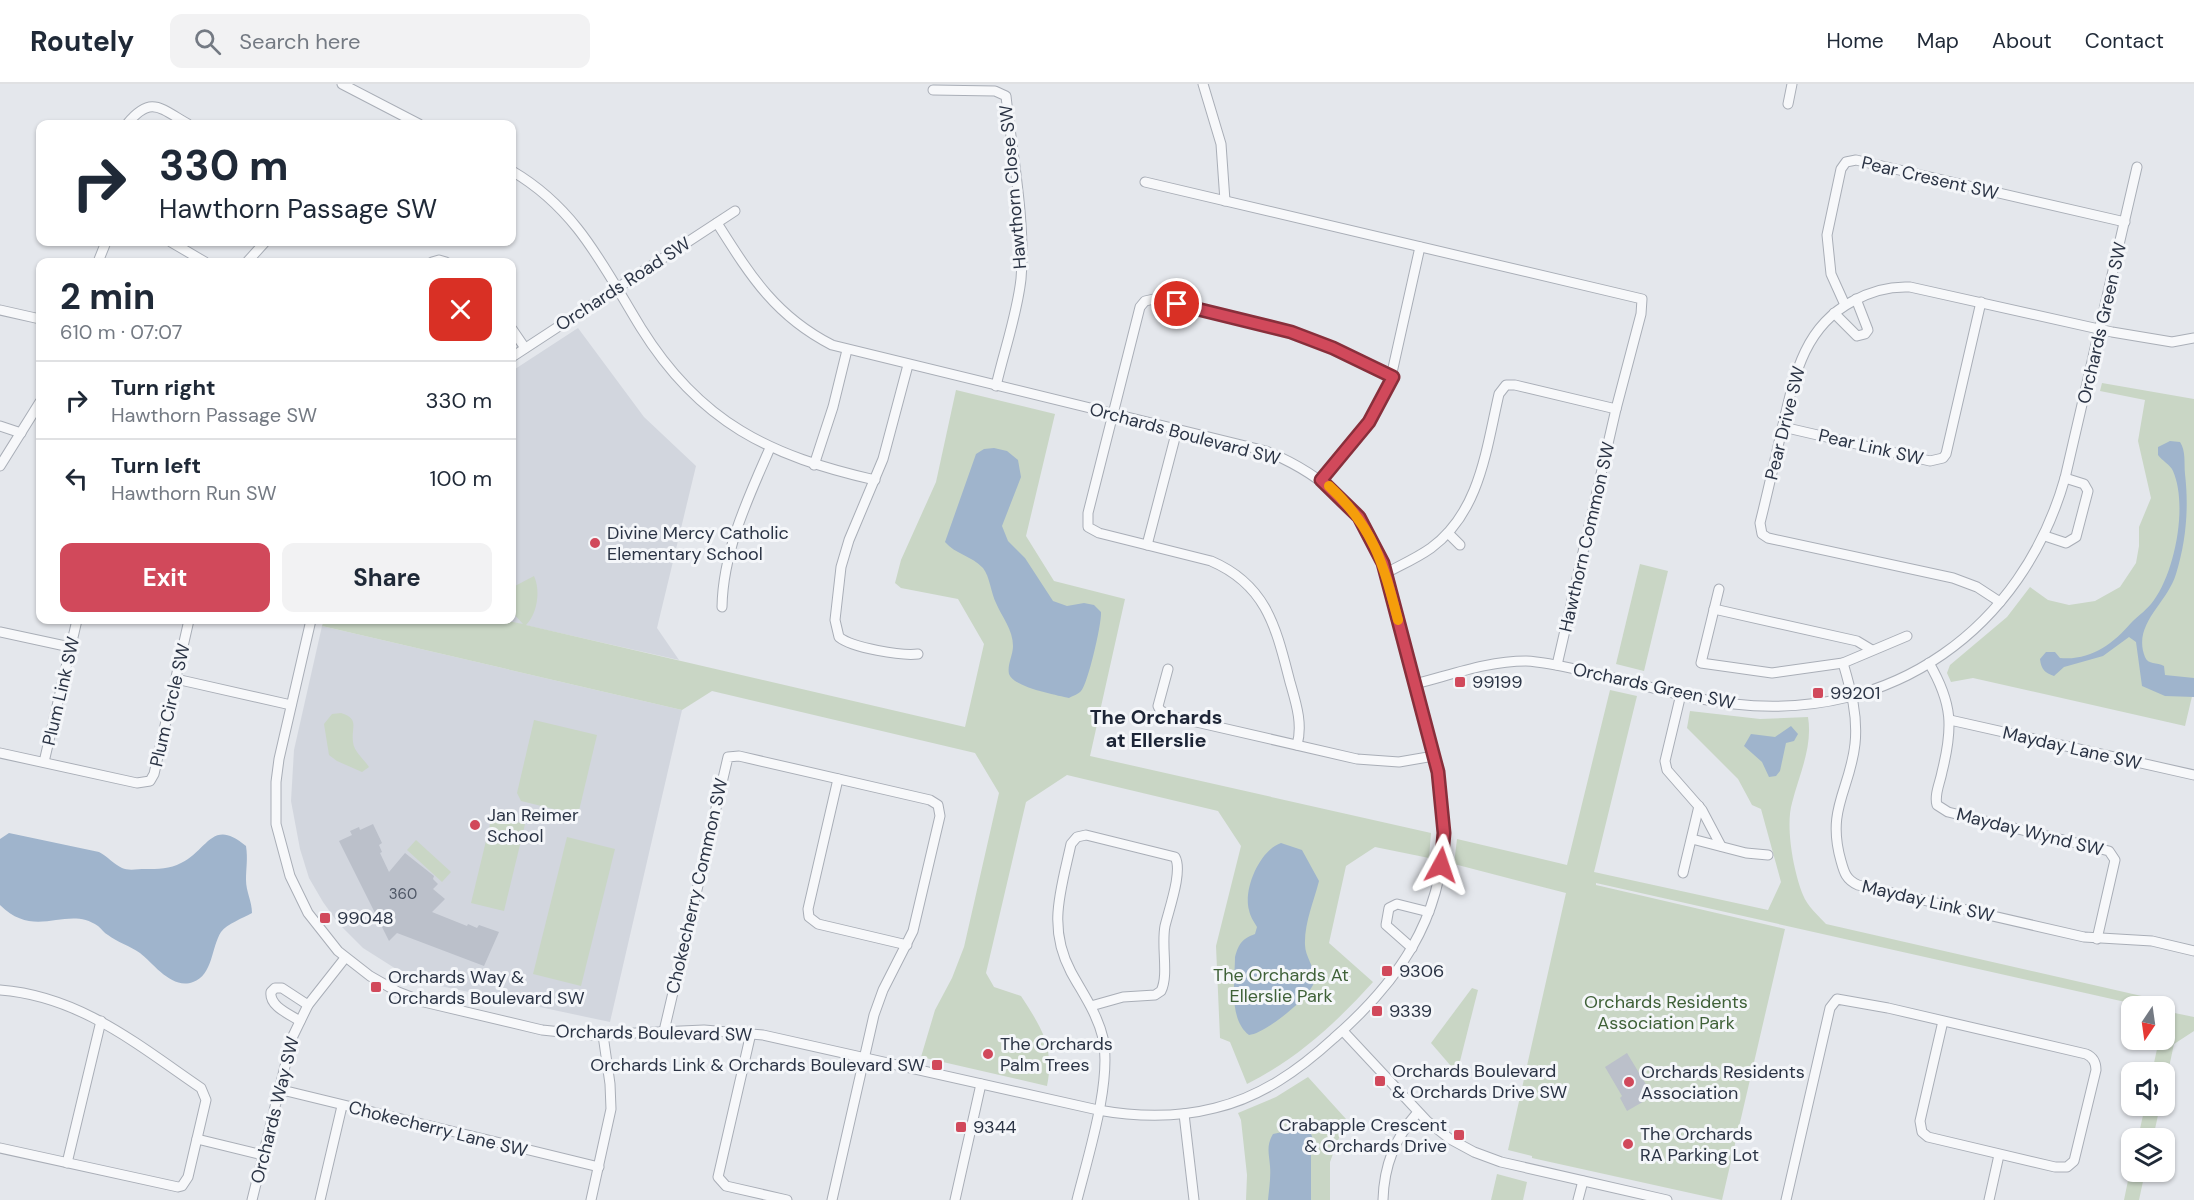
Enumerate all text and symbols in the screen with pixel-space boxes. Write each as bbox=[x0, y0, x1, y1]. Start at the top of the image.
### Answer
search box bbox=[170, 14, 590, 68]
text: Routely bbox=[30, 23, 134, 60]
icon: search bbox=[191, 25, 224, 58]
text: Search here bbox=[239, 27, 361, 56]
text: Home bbox=[1826, 27, 1884, 55]
text: Map bbox=[1917, 27, 1959, 55]
text: About bbox=[1992, 27, 2052, 55]
text: Contact bbox=[2085, 27, 2164, 55]
street label: Hawthorn Close SW bbox=[994, 104, 1032, 270]
text: 330 m bbox=[159, 138, 289, 193]
icon: right bbox=[60, 144, 138, 222]
street label: Pear Cresent SW bbox=[1859, 151, 2001, 205]
text: Hawthorn Passage SW bbox=[159, 191, 437, 226]
street label: Orchards Road SW bbox=[551, 231, 695, 337]
street label: Orchards Green SW bbox=[2072, 240, 2132, 406]
text: 2 min bbox=[60, 273, 155, 320]
button: close bbox=[429, 278, 492, 341]
pin bbox=[1151, 278, 1202, 329]
icon: arrive bbox=[1160, 287, 1193, 320]
text: 610 m · 07:07 bbox=[60, 319, 182, 345]
street label: Pear Drive SW bbox=[1759, 364, 1811, 482]
text: Turn right bbox=[111, 373, 216, 402]
icon: right bbox=[60, 384, 93, 417]
text: 330 m bbox=[425, 386, 492, 415]
street label: Orchards Boulevard SW bbox=[1087, 397, 1283, 471]
text: Hawthorn Passage SW bbox=[111, 402, 317, 428]
street label: Pear Link SW bbox=[1816, 423, 1926, 471]
street label: Hawthorn Common SW bbox=[1553, 440, 1621, 634]
text: Turn left bbox=[111, 451, 201, 480]
icon: left bbox=[60, 462, 93, 495]
text: 100 m bbox=[430, 464, 492, 493]
text: Hawthorn Run SW bbox=[111, 480, 277, 506]
place label: Divine Mercy Catholic Elementary School bbox=[607, 521, 789, 566]
marker: Divine Mercy Catholic Elementary School bbox=[588, 536, 602, 550]
button: Exit bbox=[60, 543, 270, 612]
button: Share bbox=[282, 543, 492, 612]
street label: Plum Link SW bbox=[37, 634, 85, 748]
street label: Plum Circle SW bbox=[144, 641, 196, 769]
street label: Orchards Green SW bbox=[1571, 657, 1737, 715]
place label: 99199 bbox=[1472, 670, 1523, 694]
marker: 99199 bbox=[1453, 675, 1467, 689]
place label: 99201 bbox=[1830, 681, 1880, 705]
marker: 99201 bbox=[1811, 686, 1825, 700]
district label: The Orchards at Ellerslie bbox=[1090, 704, 1222, 753]
street label: Mayday Lane SW bbox=[2000, 720, 2144, 776]
street label: Chokecherry Common SW bbox=[660, 776, 734, 996]
street label: Mayday Wynd SW bbox=[1954, 802, 2106, 862]
place label: Jan Reimer School bbox=[487, 803, 579, 848]
marker: Jan Reimer School bbox=[468, 818, 482, 832]
position arrow bbox=[1409, 833, 1473, 897]
street label: Mayday Link SW bbox=[1860, 874, 1996, 928]
house number: 360 bbox=[389, 884, 417, 904]
place label: 99048 bbox=[337, 906, 394, 930]
marker: 99048 bbox=[318, 911, 332, 925]
place label: 9306 bbox=[1399, 959, 1444, 983]
park label: The Orchards At Ellerslie Park bbox=[1213, 963, 1349, 1008]
marker: 9306 bbox=[1380, 964, 1394, 978]
place label: Orchards Way & Orchards Boulevard SW bbox=[388, 965, 585, 1010]
marker: Orchards Way & Orchards Boulevard SW bbox=[369, 980, 383, 994]
park label: Orchards Residents Association Park bbox=[1584, 990, 1748, 1035]
north arrow bbox=[2121, 996, 2175, 1050]
map controls bbox=[2121, 996, 2175, 1182]
place label: 9339 bbox=[1389, 999, 1432, 1023]
marker: 9339 bbox=[1370, 1004, 1384, 1018]
street label: Orchards Boulevard SW bbox=[555, 1019, 753, 1047]
place label: The Orchards Palm Trees bbox=[1000, 1032, 1113, 1077]
street label: Orchards Way SW bbox=[245, 1034, 305, 1186]
marker: The Orchards Palm Trees bbox=[981, 1047, 995, 1061]
place label: Orchards Link & Orchards Boulevard SW bbox=[590, 1053, 925, 1077]
marker: Orchards Link & Orchards Boulevard SW bbox=[930, 1058, 944, 1072]
place label: Orchards Boulevard & Orchards Drive SW bbox=[1392, 1059, 1567, 1104]
place label: Orchards Residents Association bbox=[1641, 1060, 1805, 1105]
button: sound bbox=[2121, 1062, 2175, 1116]
marker: Orchards Boulevard & Orchards Drive SW bbox=[1373, 1074, 1387, 1088]
marker: Orchards Residents Association bbox=[1622, 1075, 1636, 1089]
street label: Chokecherry Lane SW bbox=[346, 1095, 530, 1163]
place label: Crabapple Crescent & Orchards Drive bbox=[1279, 1113, 1447, 1158]
place label: 9344 bbox=[973, 1115, 1017, 1139]
marker: 9344 bbox=[954, 1120, 968, 1134]
place label: The Orchards RA Parking Lot bbox=[1640, 1122, 1759, 1167]
marker: Crabapple Crescent & Orchards Drive bbox=[1452, 1128, 1466, 1142]
button: layers bbox=[2121, 1128, 2175, 1182]
marker: The Orchards RA Parking Lot bbox=[1621, 1137, 1635, 1151]

